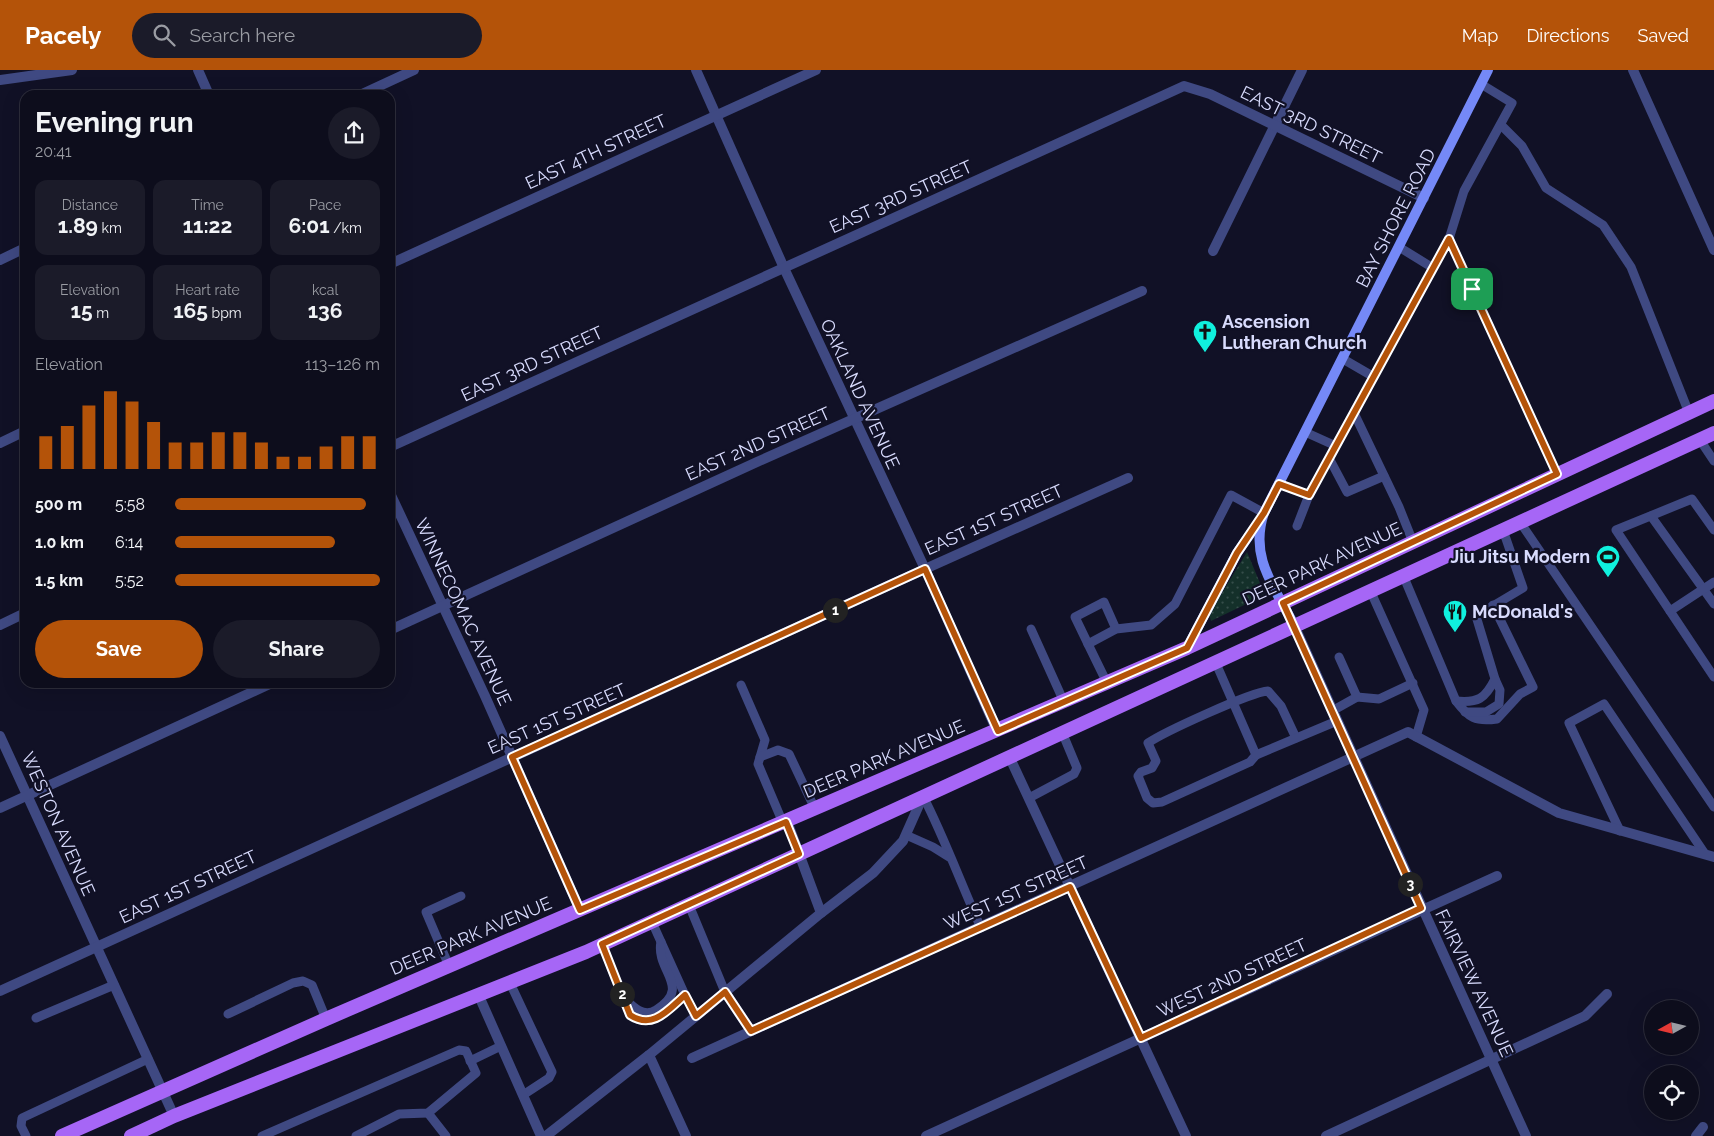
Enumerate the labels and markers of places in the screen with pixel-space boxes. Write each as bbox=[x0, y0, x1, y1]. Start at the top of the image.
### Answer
pin bbox=[1451, 268, 1493, 310]
place label: Ascension Lutheran Church bbox=[1222, 311, 1367, 353]
church icon: Ascension Lutheran Church bbox=[1192, 319, 1218, 353]
sports icon: Jiu Jitsu Modern bbox=[1595, 544, 1621, 578]
place label: Jiu Jitsu Modern bbox=[1450, 546, 1590, 567]
pin: 1 bbox=[822, 598, 848, 622]
restaurant icon: McDonald's bbox=[1442, 599, 1468, 633]
place label: McDonald's bbox=[1472, 601, 1573, 622]
pin: 3 bbox=[1398, 872, 1422, 896]
pin: 2 bbox=[610, 982, 634, 1006]

